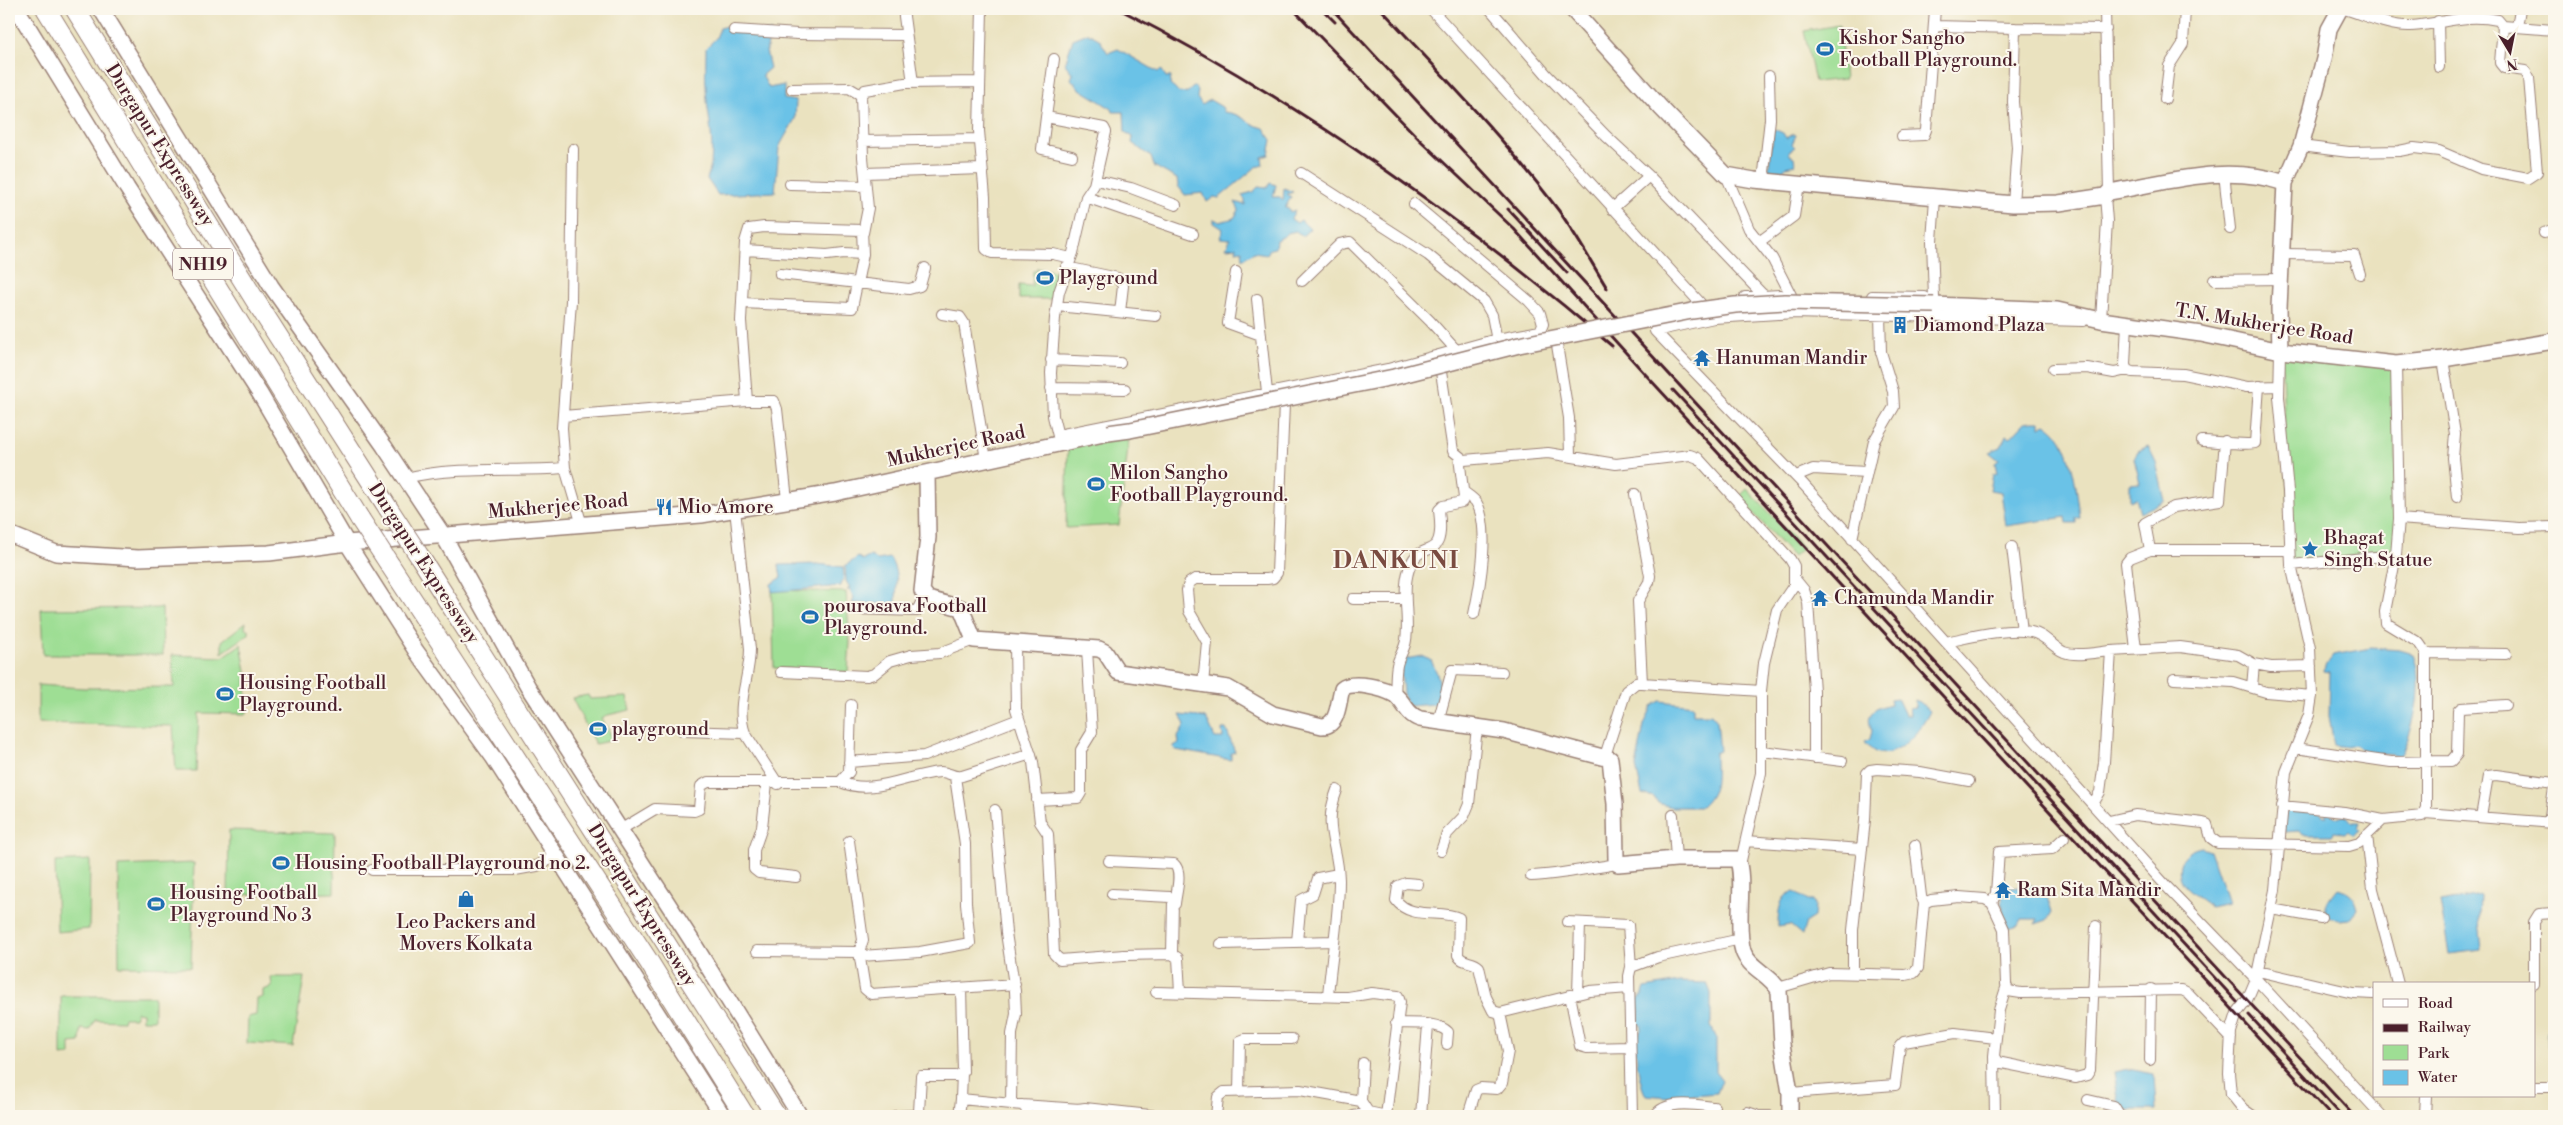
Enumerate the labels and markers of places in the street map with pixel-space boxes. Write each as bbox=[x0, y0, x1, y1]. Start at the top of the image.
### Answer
place label: Kishor Sangho Football Playground. bbox=[1839, 26, 2017, 72]
sports icon: Kishor Sangho Football Playground. bbox=[1815, 39, 1835, 59]
place label: Playground bbox=[1059, 266, 1158, 290]
sports icon: Playground bbox=[1035, 268, 1055, 288]
place label: Diamond Plaza bbox=[1914, 313, 2045, 337]
building icon: Diamond Plaza bbox=[1890, 315, 1910, 335]
place label: Hanuman Mandir bbox=[1716, 346, 1868, 370]
temple icon: Hanuman Mandir bbox=[1692, 348, 1712, 368]
place label: Milon Sangho Football Playground. bbox=[1110, 461, 1288, 507]
sports icon: Milon Sangho Football Playground. bbox=[1086, 474, 1106, 494]
place label: Mio Amore bbox=[678, 495, 774, 519]
restaurant icon: Mio Amore bbox=[654, 497, 674, 517]
place label: Bhagat Singh Statue bbox=[2323, 526, 2432, 572]
place icon: Bhagat Singh Statue bbox=[2300, 539, 2320, 559]
place label: Chamunda Mandir bbox=[1834, 586, 1994, 610]
temple icon: Chamunda Mandir bbox=[1810, 588, 1830, 608]
place label: pourosava Football Playground. bbox=[824, 594, 987, 640]
sports icon: pourosava Football Playground. bbox=[800, 607, 820, 627]
place label: Housing Football Playground. bbox=[239, 671, 387, 717]
sports icon: Housing Football Playground. bbox=[215, 684, 235, 704]
place label: playground bbox=[612, 717, 709, 741]
sports icon: playground bbox=[588, 719, 608, 739]
place label: Housing Football Playground no 2. bbox=[295, 851, 590, 875]
sports icon: Housing Football Playground no 2. bbox=[271, 853, 291, 873]
place label: Ram Sita Mandir bbox=[2017, 878, 2161, 902]
temple icon: Ram Sita Mandir bbox=[1993, 880, 2013, 900]
place label: Housing Football Playground No 3 bbox=[170, 881, 318, 927]
shop icon: Leo Packers and Movers Kolkata bbox=[456, 889, 476, 909]
sports icon: Housing Football Playground No 3 bbox=[146, 894, 166, 914]
place label: Leo Packers and Movers Kolkata bbox=[396, 910, 536, 956]

